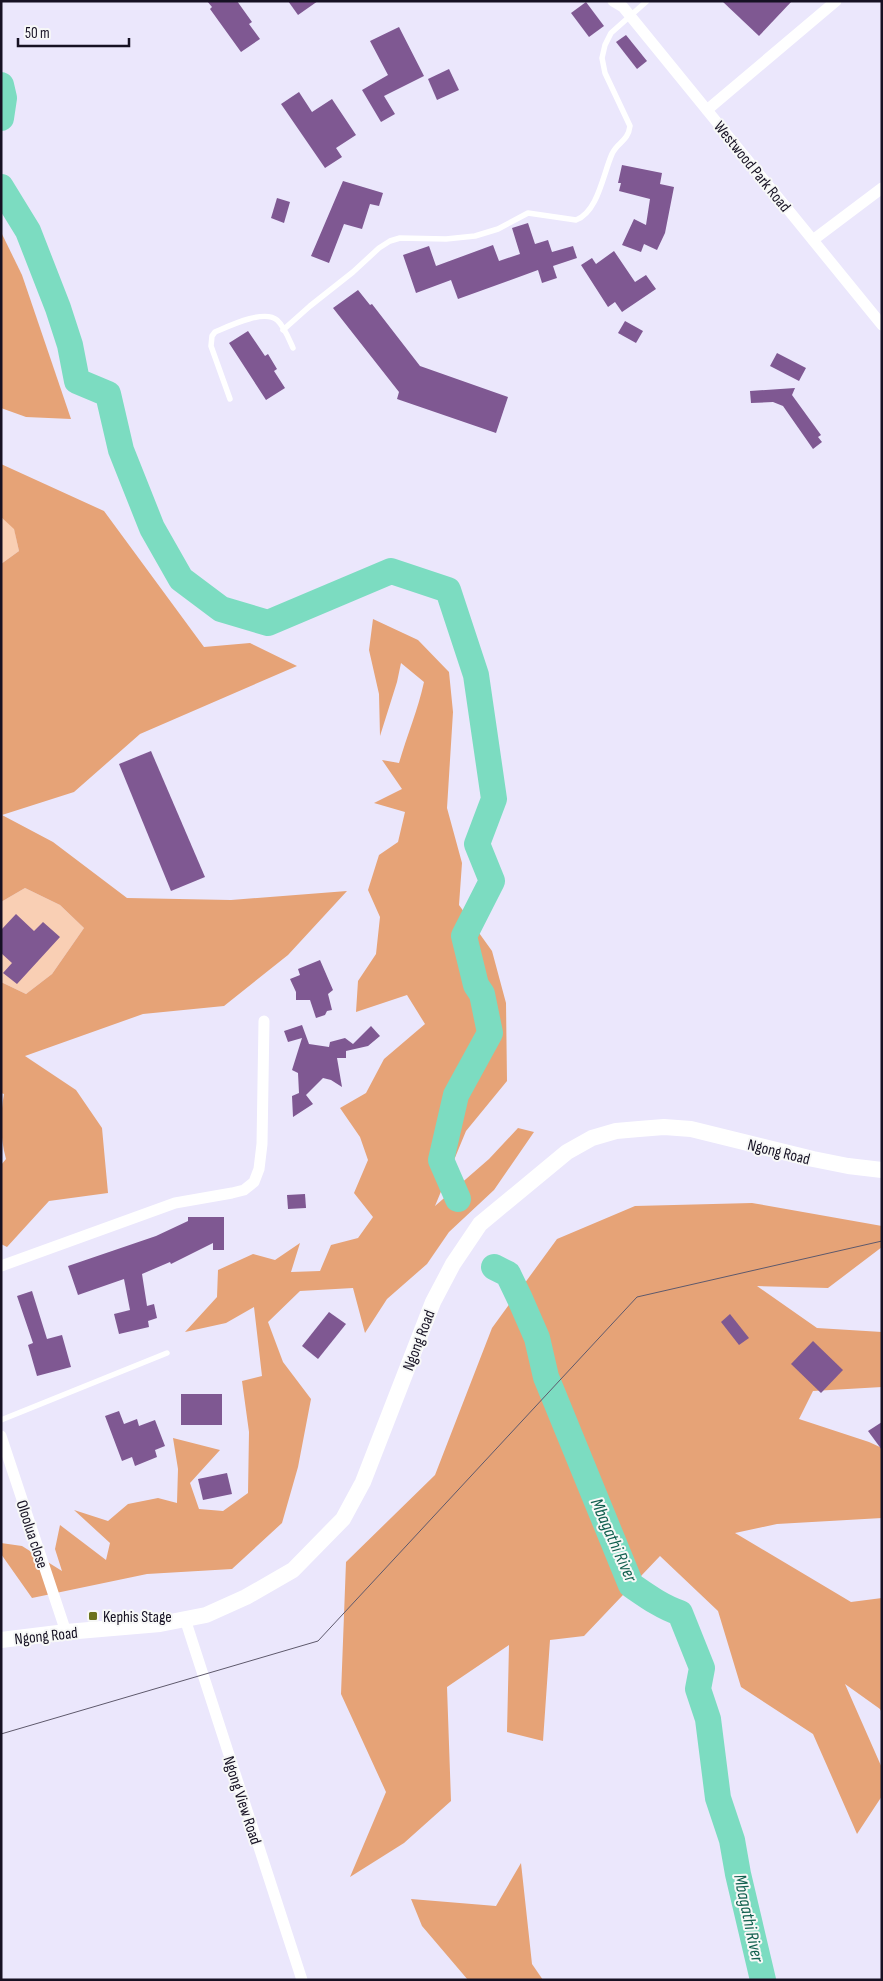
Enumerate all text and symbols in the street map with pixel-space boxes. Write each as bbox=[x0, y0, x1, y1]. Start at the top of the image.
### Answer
scale bar bbox=[18, 15, 129, 47]
text: 50 m bbox=[25, 24, 50, 43]
street label: Westwood Park Road bbox=[709, 118, 794, 216]
street label: Ngong Road bbox=[746, 1136, 812, 1169]
street label: Ngong Road bbox=[399, 1307, 440, 1374]
water label: Mbagathi River bbox=[586, 1495, 642, 1586]
street label: Oloolua close bbox=[12, 1498, 52, 1571]
place label: Kephis Stage bbox=[103, 1608, 172, 1627]
marker: Kephis Stage bbox=[87, 1610, 99, 1622]
street label: Ngong Road bbox=[14, 1624, 79, 1649]
street label: Ngong View Road bbox=[218, 1754, 265, 1847]
water label: Mbagathi River bbox=[729, 1872, 768, 1965]

